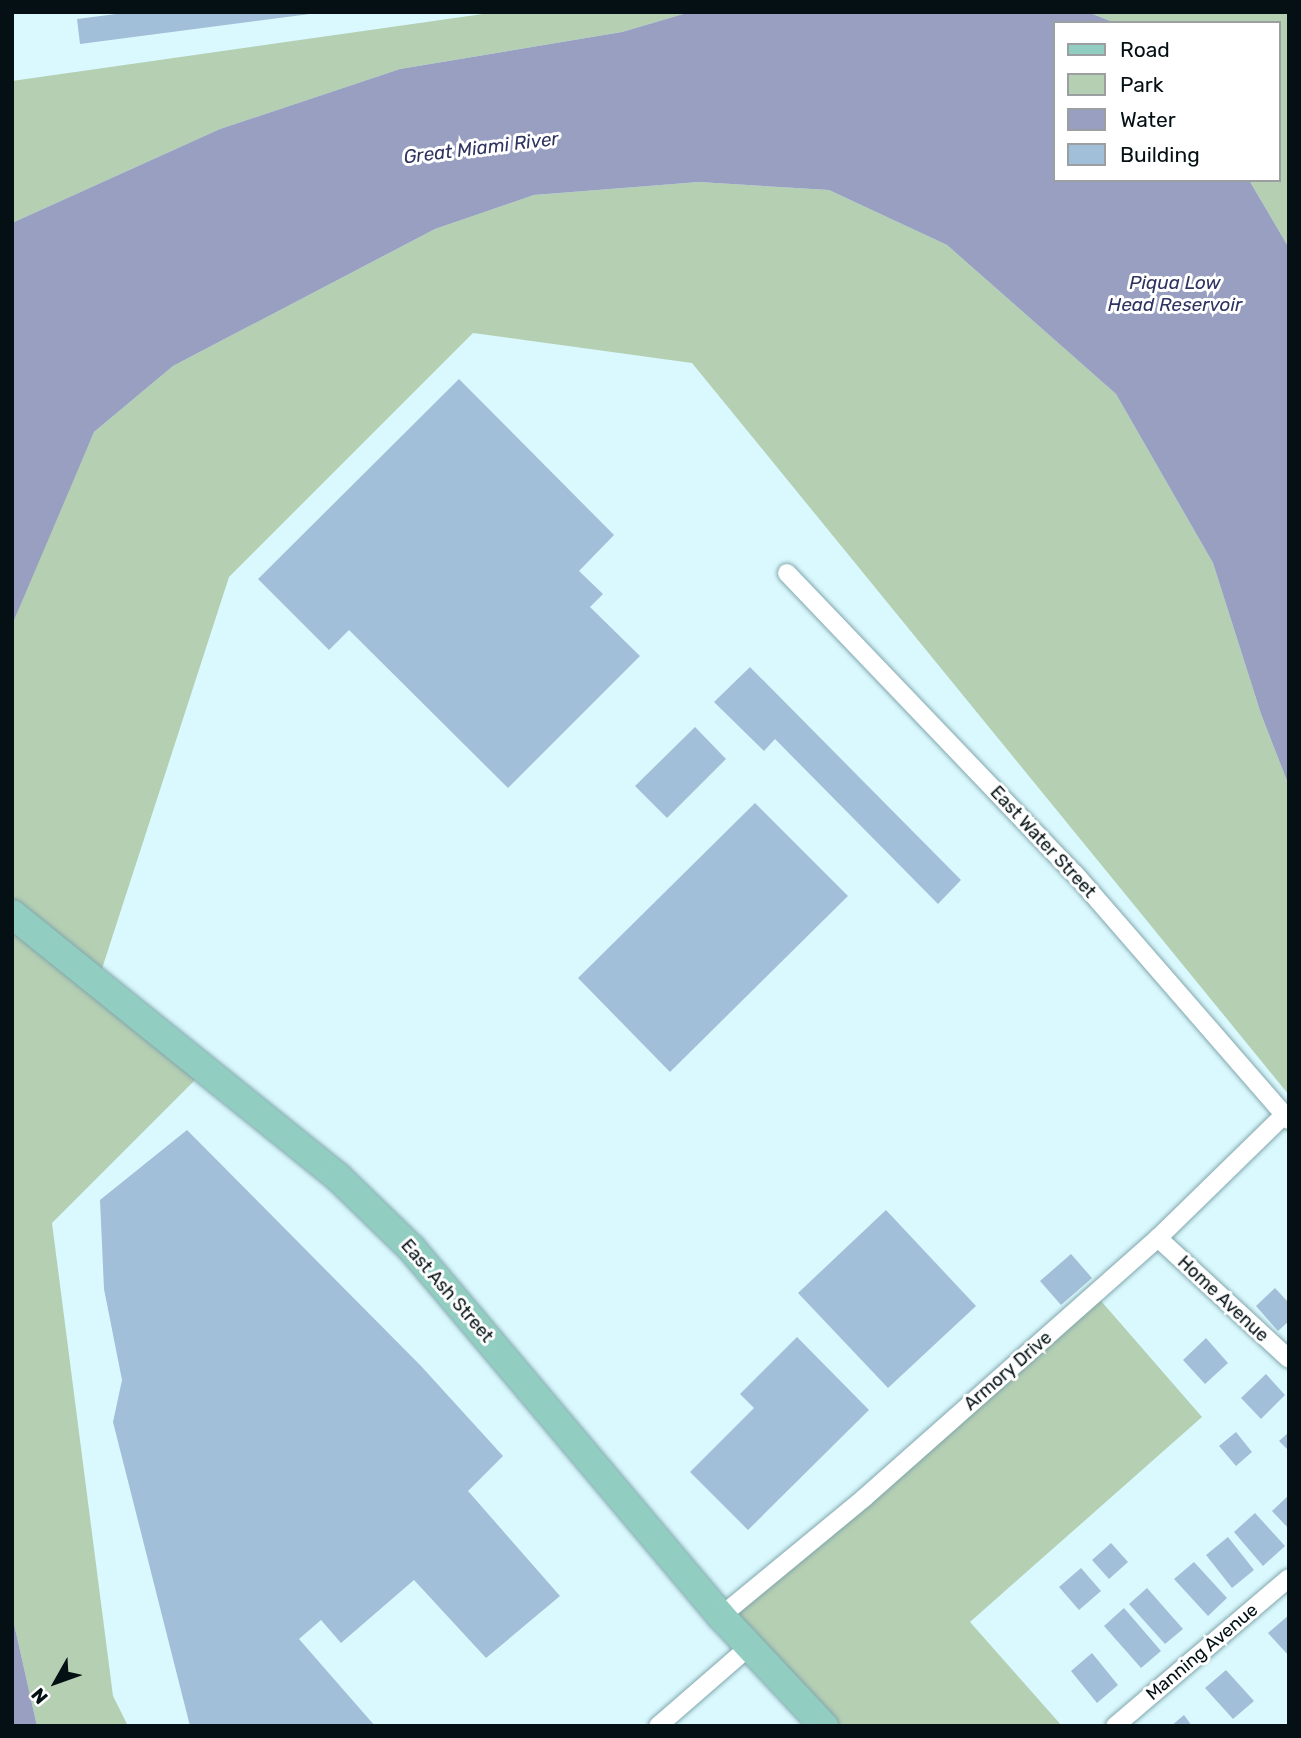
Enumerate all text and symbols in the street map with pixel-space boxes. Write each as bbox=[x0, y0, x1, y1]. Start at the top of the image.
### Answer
legend bbox=[1052, 21, 1280, 182]
text: Road bbox=[1120, 37, 1170, 62]
text: Park bbox=[1120, 72, 1164, 97]
text: Water bbox=[1120, 107, 1176, 132]
water label: Great Miami River bbox=[402, 127, 560, 169]
text: Building bbox=[1120, 142, 1200, 167]
water label: Piqua Low Head Reservoir bbox=[1108, 272, 1242, 316]
street label: East Water Street bbox=[985, 781, 1101, 903]
street label: East Ash Street bbox=[396, 1235, 498, 1347]
street label: Home Avenue bbox=[1173, 1251, 1273, 1347]
street label: Armory Drive bbox=[960, 1327, 1056, 1415]
street label: Manning Avenue bbox=[1142, 1599, 1262, 1705]
north arrow bbox=[21, 1647, 91, 1717]
text: N bbox=[26, 1683, 53, 1708]

